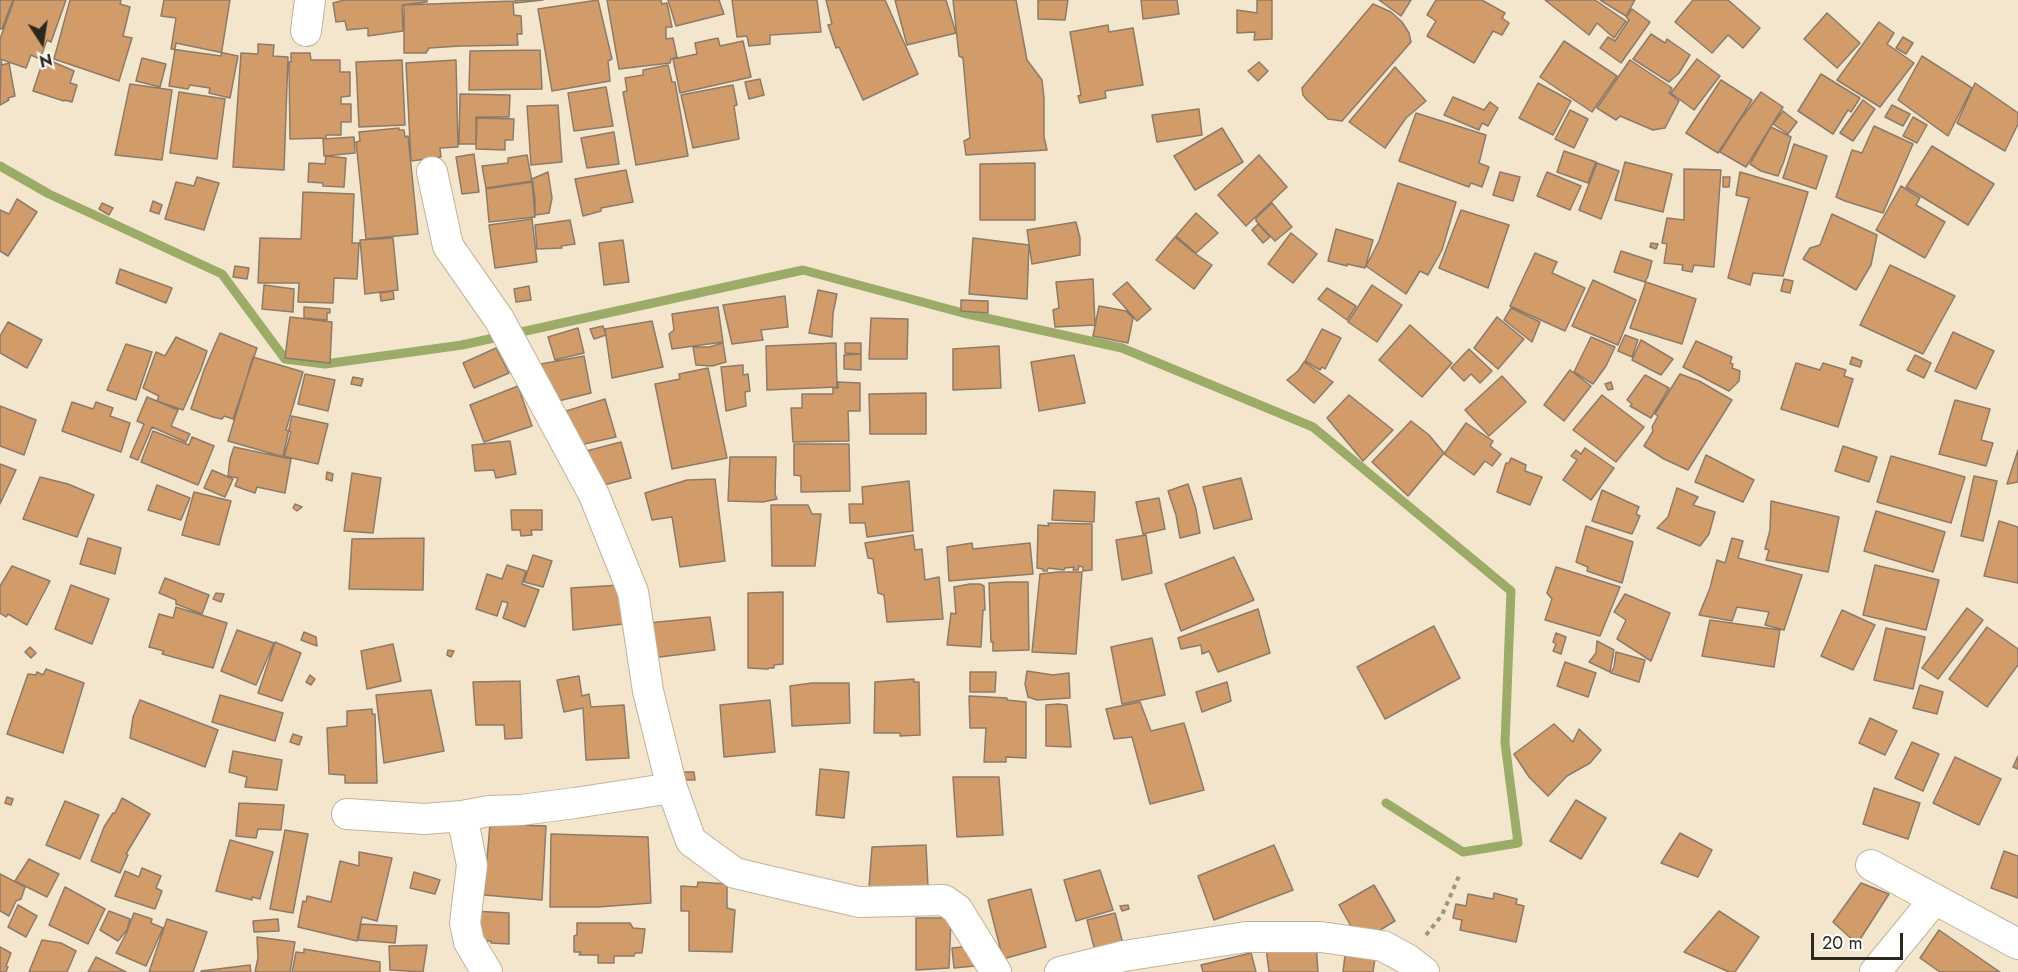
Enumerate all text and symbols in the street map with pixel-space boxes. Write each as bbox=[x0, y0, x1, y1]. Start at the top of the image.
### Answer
north arrow bbox=[12, 12, 72, 72]
text: N bbox=[37, 48, 54, 73]
scale bar bbox=[1814, 921, 1906, 959]
text: 20 m bbox=[1822, 930, 1862, 956]

